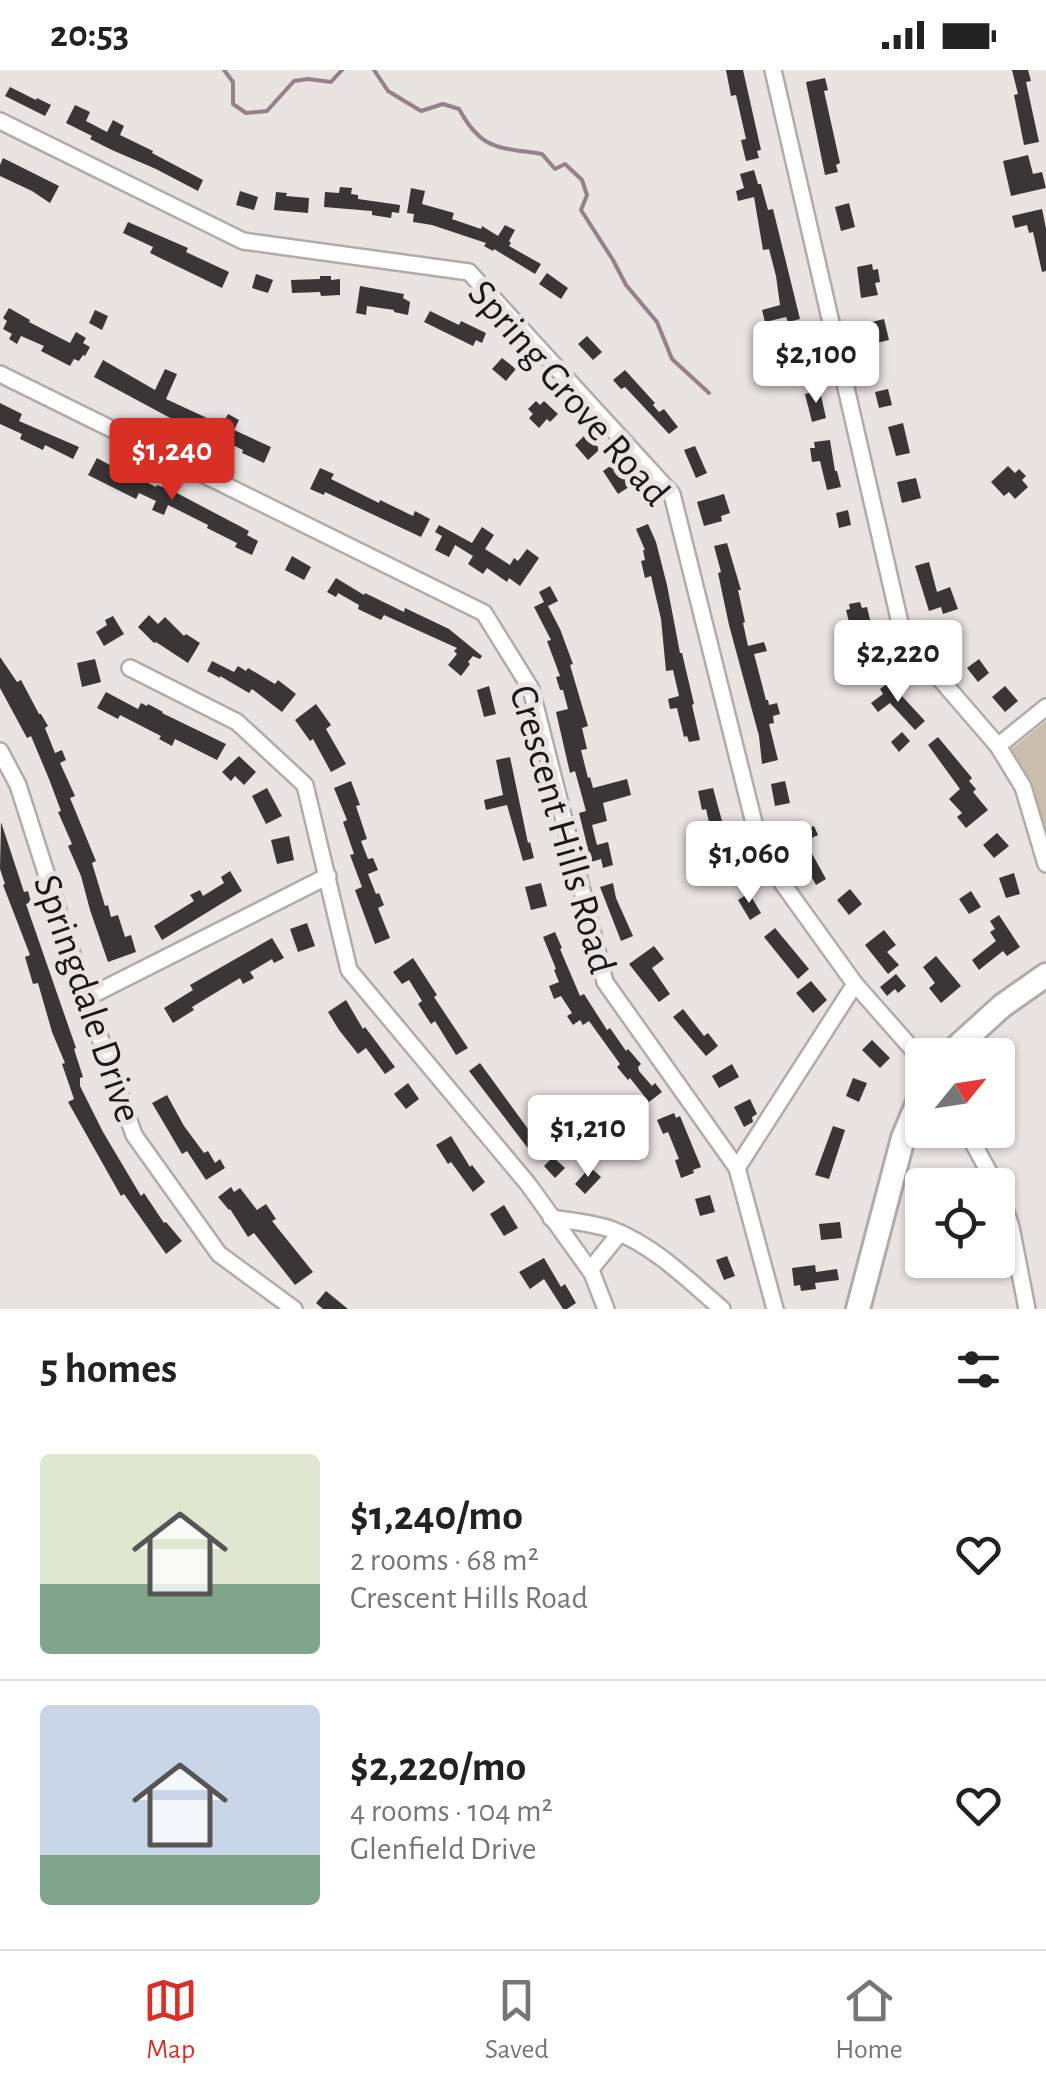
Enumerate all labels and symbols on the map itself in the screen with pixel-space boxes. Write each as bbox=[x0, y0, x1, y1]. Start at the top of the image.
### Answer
street label: Spring Grove Road bbox=[460, 273, 677, 514]
pin: $2,100 bbox=[735, 321, 897, 406]
pin: $1,240 bbox=[91, 418, 253, 503]
pin: $2,220 bbox=[817, 620, 979, 705]
street label: Crescent Hills Road bbox=[502, 681, 622, 978]
pin: $1,060 bbox=[668, 821, 830, 906]
street label: Springdale Drive bbox=[26, 870, 148, 1128]
north arrow bbox=[905, 1038, 1015, 1148]
pin: $1,210 bbox=[507, 1095, 669, 1180]

